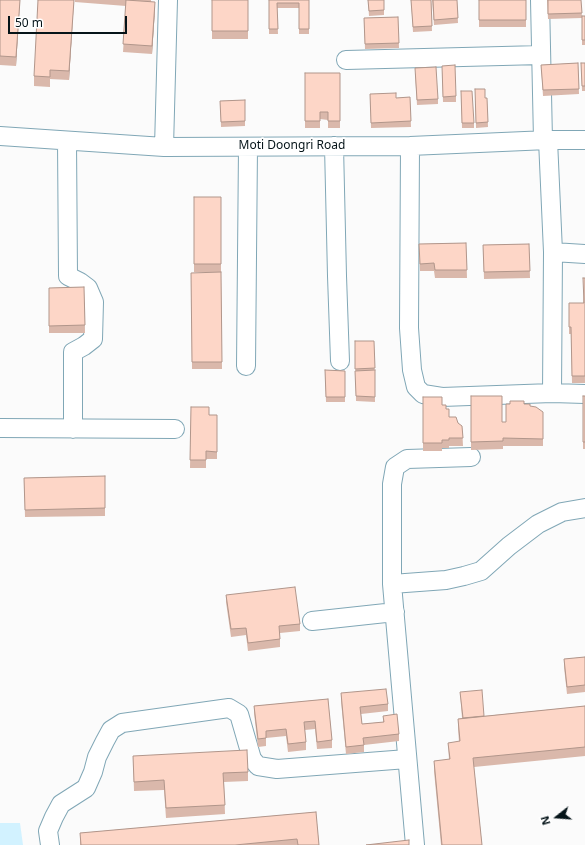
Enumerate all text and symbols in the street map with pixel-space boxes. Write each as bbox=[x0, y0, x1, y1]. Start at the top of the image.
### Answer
scale bar bbox=[10, 8, 129, 34]
text: 50 m bbox=[15, 14, 43, 31]
street label: Moti Doongri Road bbox=[239, 139, 345, 153]
north arrow bbox=[537, 797, 577, 837]
text: N bbox=[537, 814, 554, 827]

